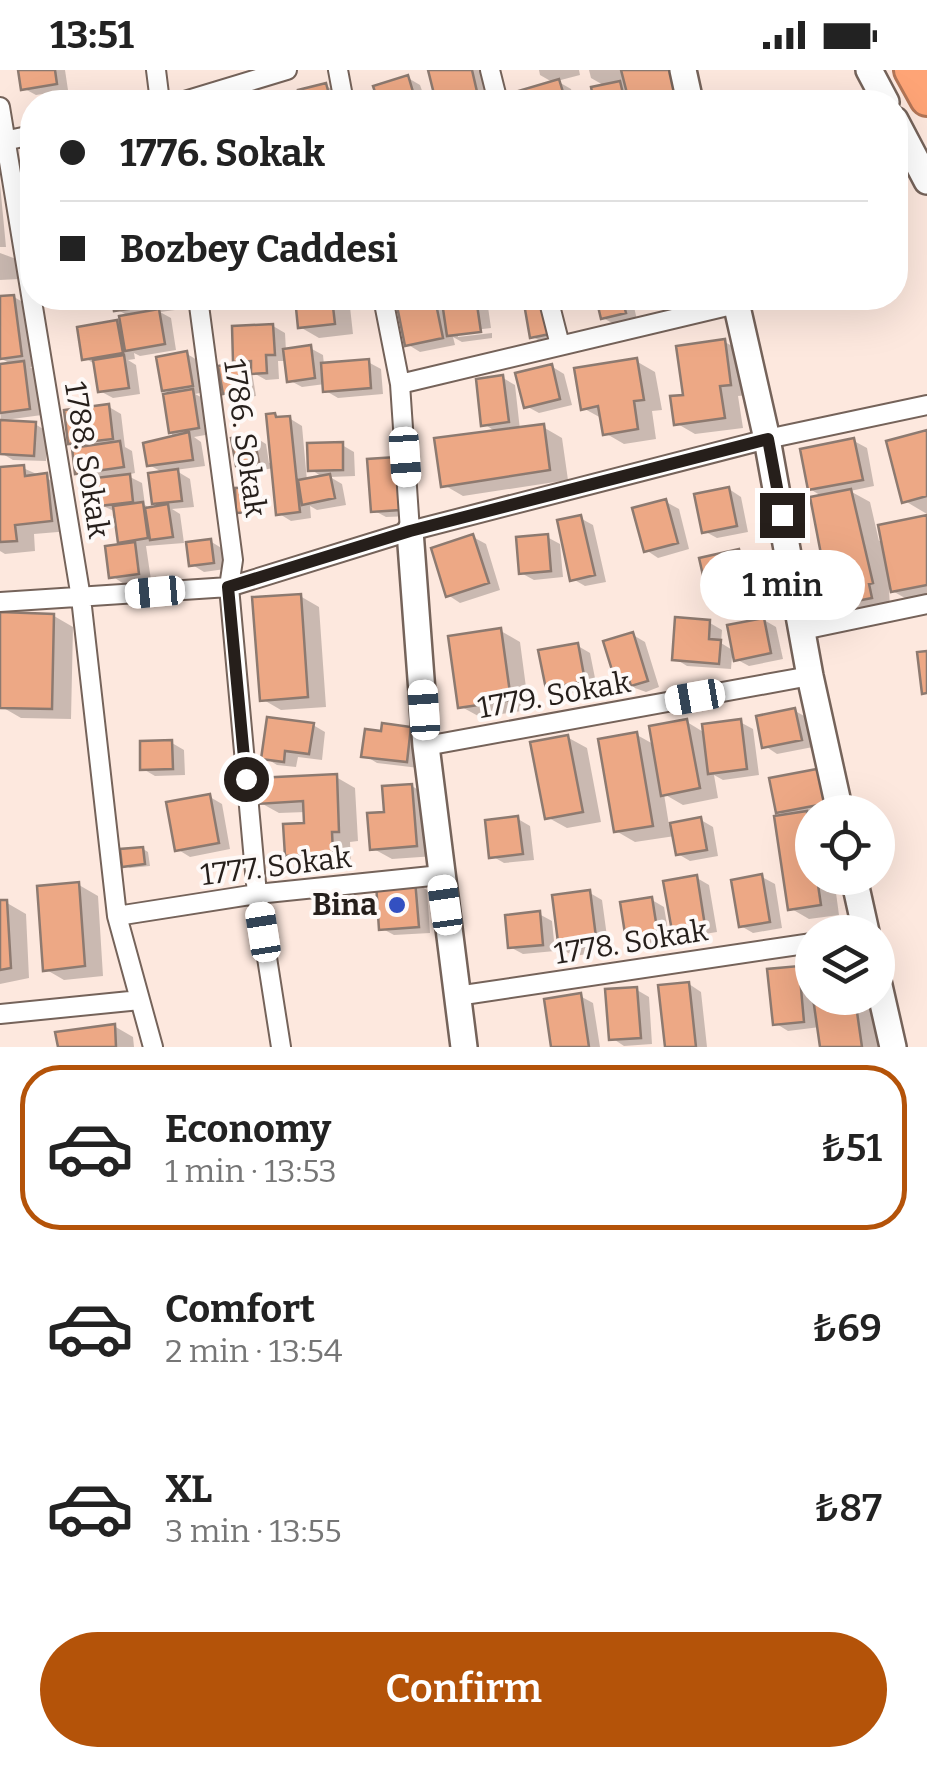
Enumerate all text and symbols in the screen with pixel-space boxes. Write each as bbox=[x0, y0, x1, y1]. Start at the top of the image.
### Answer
text: 13:51 bbox=[50, 12, 134, 58]
text: 1776. Sokak bbox=[120, 130, 325, 176]
text: Bozbey Caddesi bbox=[120, 226, 398, 272]
street label: 1786. Sokak bbox=[216, 357, 274, 519]
street label: 1788. Sokak bbox=[57, 379, 117, 541]
car bbox=[388, 426, 422, 488]
route end bbox=[760, 493, 805, 538]
callout: 1 min bbox=[700, 550, 864, 620]
text: 1 min bbox=[742, 566, 823, 604]
car bbox=[124, 574, 186, 610]
street label: 1779. Sokak bbox=[475, 664, 633, 726]
car bbox=[663, 677, 727, 717]
car bbox=[407, 679, 441, 741]
route start bbox=[224, 757, 269, 802]
map controls bbox=[795, 795, 895, 1015]
button: locate bbox=[795, 795, 895, 895]
street label: 1777. Sokak bbox=[199, 839, 353, 893]
car bbox=[426, 873, 464, 937]
place label: Bina bbox=[312, 887, 377, 923]
marker: Bina bbox=[386, 894, 408, 916]
car bbox=[243, 900, 283, 964]
street label: 1778. Sokak bbox=[552, 912, 710, 972]
button: layers bbox=[795, 915, 895, 1015]
icon: car bbox=[45, 1103, 135, 1193]
text: Economy bbox=[165, 1106, 331, 1152]
text: ₺51 bbox=[820, 1125, 882, 1171]
text: 1 min · 13:53 bbox=[165, 1152, 337, 1190]
icon: car bbox=[45, 1283, 135, 1373]
text: Comfort bbox=[165, 1286, 315, 1332]
text: ₺69 bbox=[812, 1305, 882, 1351]
text: 2 min · 13:54 bbox=[165, 1332, 342, 1370]
icon: car bbox=[45, 1463, 135, 1553]
text: XL bbox=[165, 1466, 212, 1512]
text: ₺87 bbox=[814, 1485, 882, 1531]
text: 3 min · 13:55 bbox=[165, 1512, 342, 1550]
button: Confirm bbox=[40, 1632, 887, 1747]

